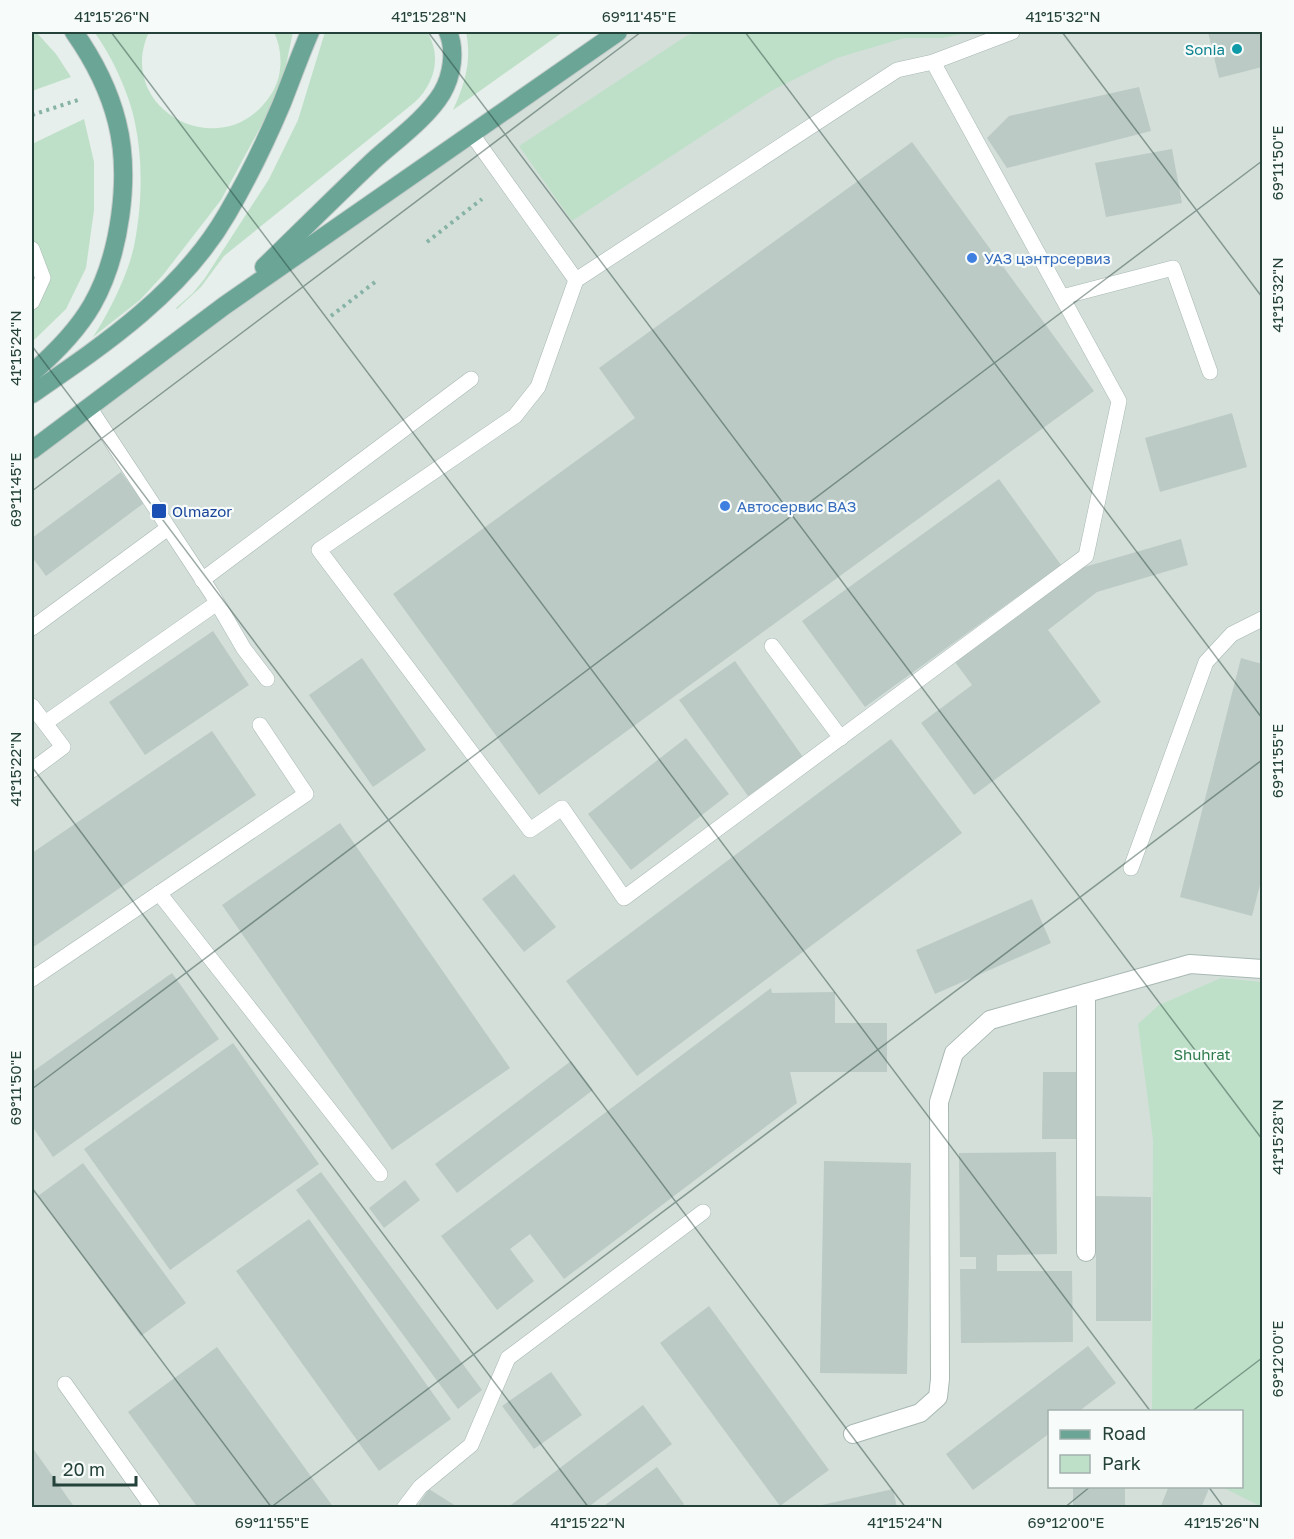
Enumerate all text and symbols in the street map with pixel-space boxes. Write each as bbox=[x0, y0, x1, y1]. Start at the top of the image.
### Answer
text: 41°15'26"N bbox=[74, 7, 150, 25]
text: 41°15'28"N bbox=[391, 7, 467, 25]
text: 69°11'45"E bbox=[602, 7, 676, 25]
text: 41°15'32"N bbox=[1025, 7, 1101, 25]
place label: Sonia bbox=[1185, 40, 1225, 58]
marker: Sonia bbox=[1230, 42, 1244, 56]
text: 69°11'50"E bbox=[1268, 126, 1286, 200]
place label: УАЗ цэнтрсервиз bbox=[984, 249, 1111, 267]
marker: УАЗ цэнтрсервиз bbox=[965, 251, 979, 265]
text: 41°15'32"N bbox=[1268, 257, 1286, 333]
text: 41°15'24"N bbox=[6, 310, 24, 386]
text: 69°11'45"E bbox=[6, 453, 24, 527]
place label: Автосервис ВАЗ bbox=[737, 497, 856, 515]
marker: Автосервис ВАЗ bbox=[718, 499, 732, 513]
marker: Olmazor bbox=[150, 502, 168, 520]
place label: Olmazor bbox=[172, 502, 232, 520]
text: 69°11'55"E bbox=[1268, 724, 1286, 798]
text: 41°15'22"N bbox=[6, 731, 24, 807]
park label: Shuhrat bbox=[1173, 1045, 1231, 1063]
text: 69°11'50"E bbox=[6, 1051, 24, 1125]
text: 41°15'28"N bbox=[1268, 1099, 1286, 1175]
text: 69°12'00"E bbox=[1268, 1321, 1286, 1397]
legend bbox=[1048, 1410, 1243, 1488]
text: Road bbox=[1102, 1422, 1146, 1444]
scale bar bbox=[54, 1449, 136, 1487]
text: Park bbox=[1102, 1452, 1141, 1474]
text: 20 m bbox=[63, 1458, 105, 1480]
text: 69°11'55"E bbox=[235, 1513, 309, 1531]
text: 41°15'22"N bbox=[550, 1513, 626, 1531]
text: 41°15'24"N bbox=[867, 1513, 943, 1531]
text: 69°12'00"E bbox=[1028, 1513, 1104, 1531]
text: 41°15'26"N bbox=[1184, 1513, 1260, 1531]

